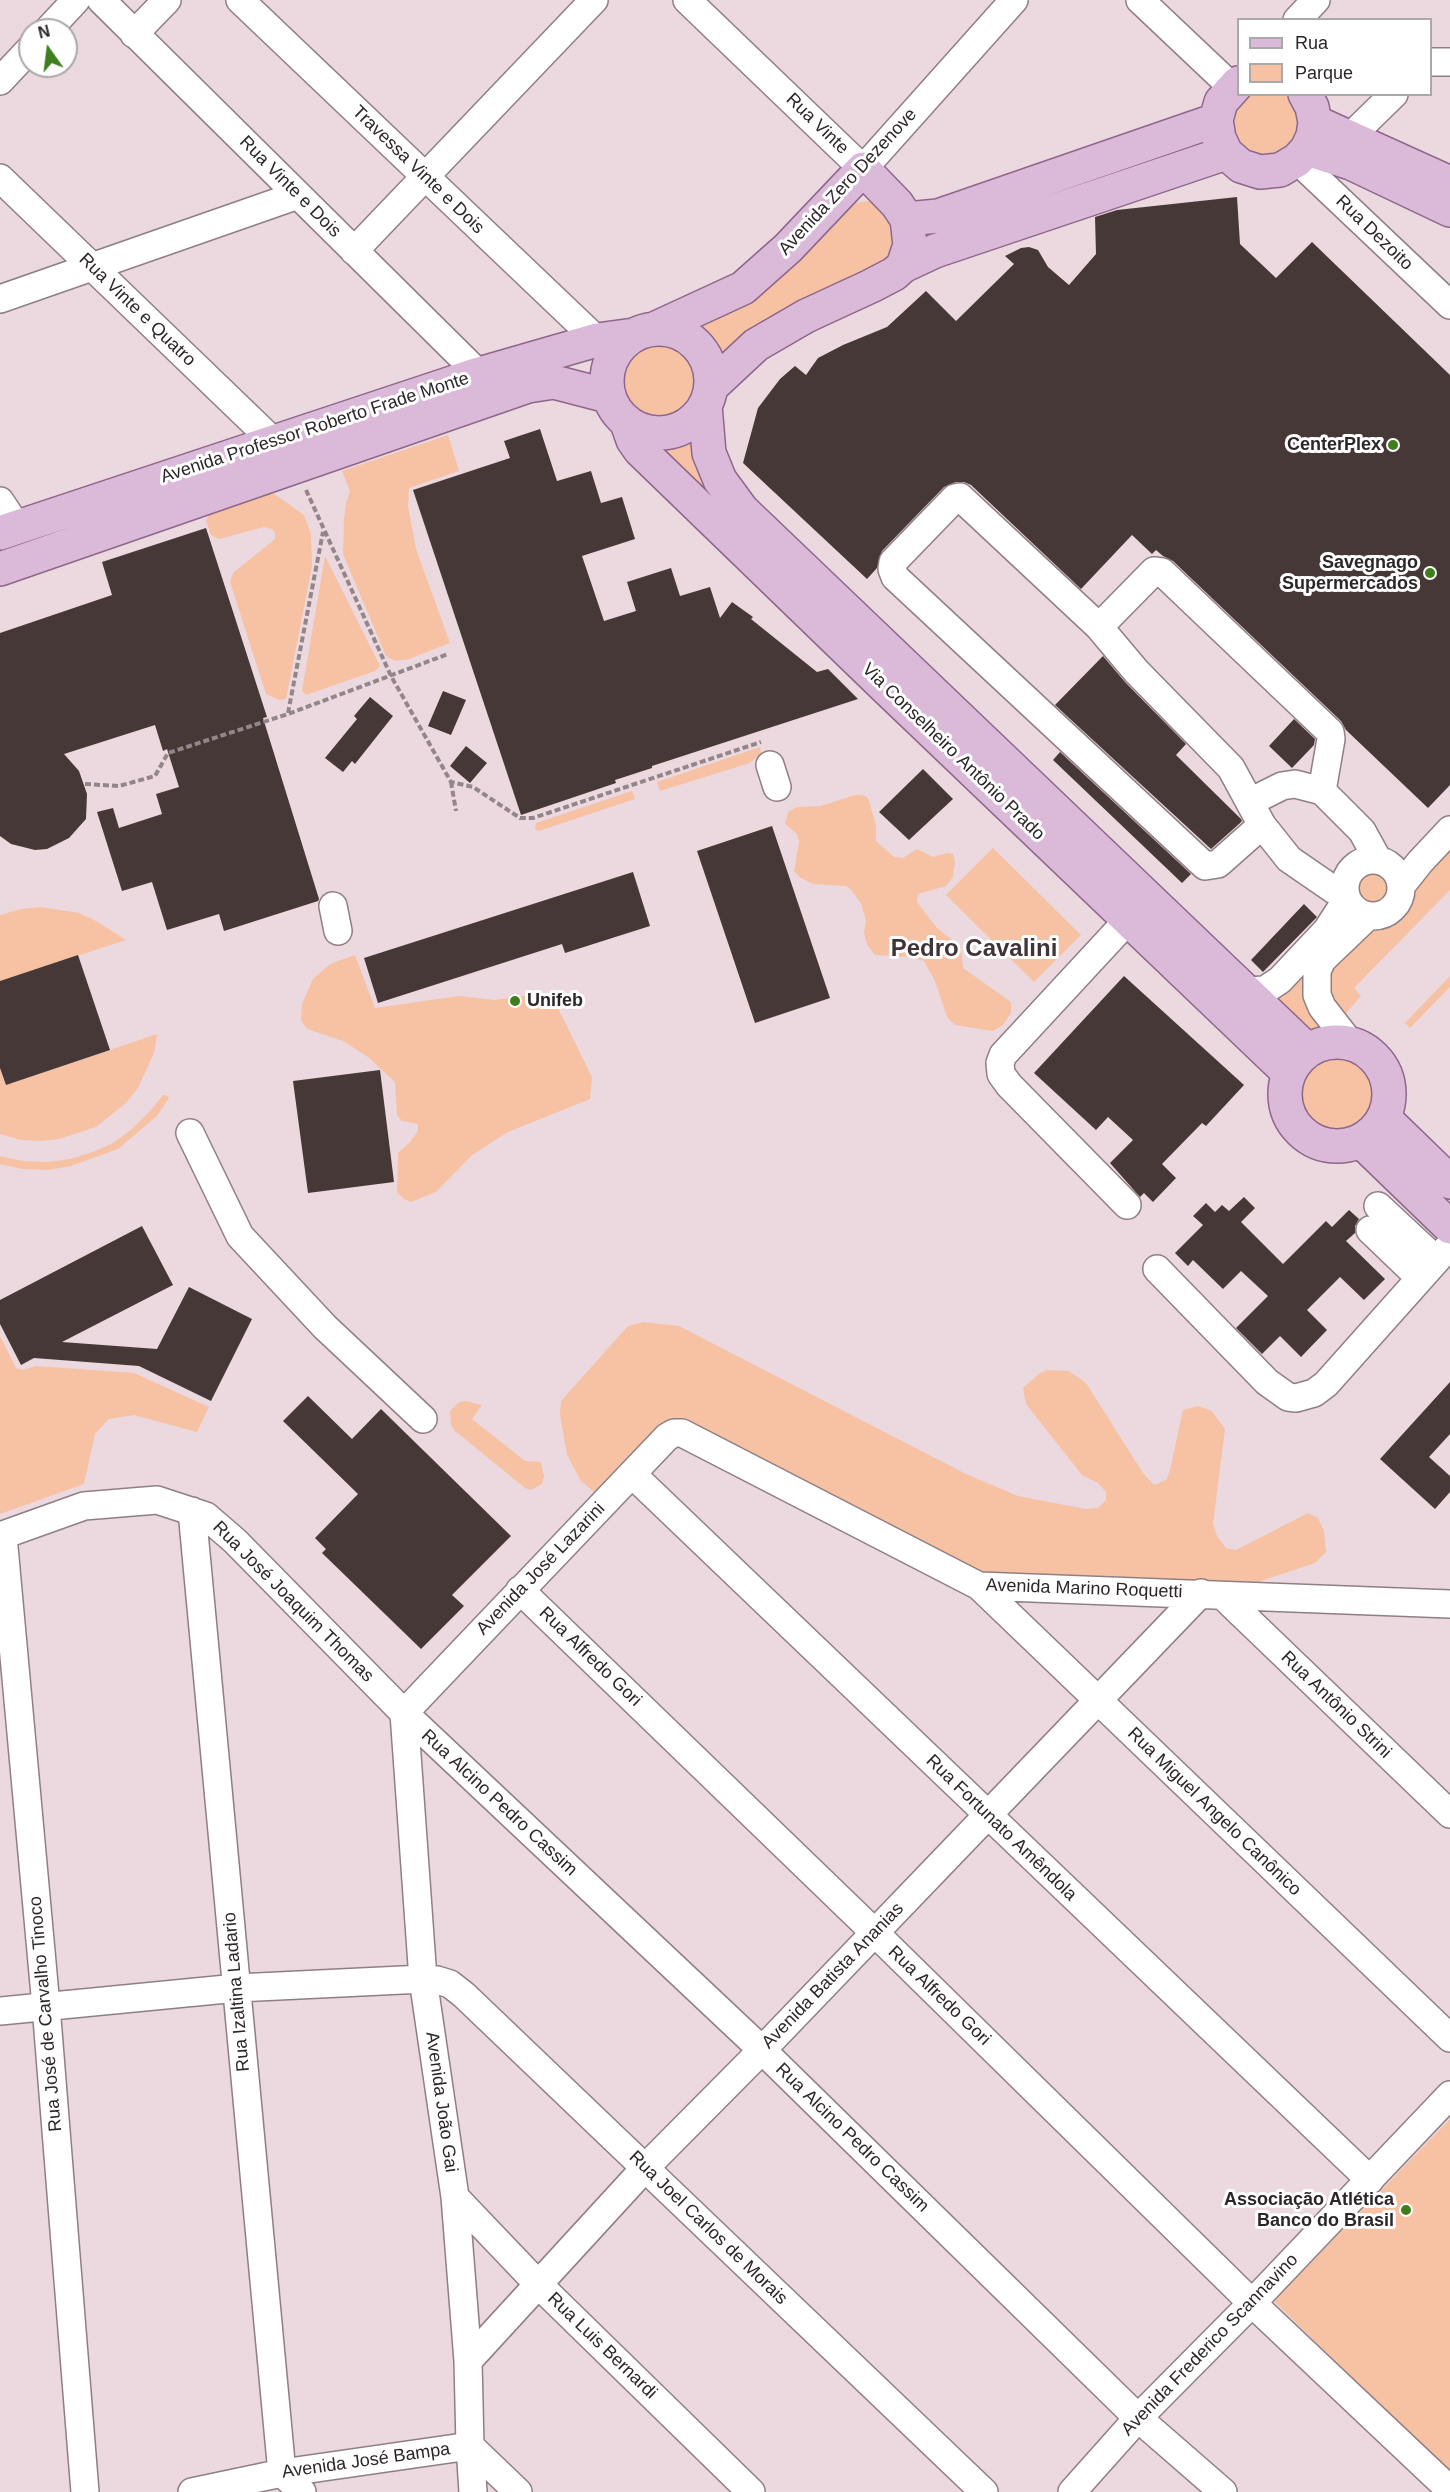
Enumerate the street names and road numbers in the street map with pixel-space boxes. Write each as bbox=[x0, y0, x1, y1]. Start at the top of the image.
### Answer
street label: Rua Vinte bbox=[781, 89, 853, 159]
street label: Travessa Vinte e Dois bbox=[348, 101, 488, 239]
street label: Avenida Zero Dezenove bbox=[774, 104, 922, 260]
street label: Rua Vinte e Dois bbox=[235, 132, 345, 242]
street label: Rua Dezoito bbox=[1331, 191, 1417, 275]
street label: Rua Vinte e Quatro bbox=[74, 249, 200, 371]
street label: Avenida Professor Roberto Frade Monte bbox=[158, 368, 472, 488]
street label: Via Conselheiro Antônio Prado bbox=[857, 659, 1049, 845]
street label: Avenida José Lazarini bbox=[472, 1498, 610, 1640]
street label: Rua José Joaquim Thomas bbox=[208, 1517, 378, 1687]
street label: Avenida Marino Roquetti bbox=[985, 1575, 1183, 1603]
street label: Rua Alfredo Gori bbox=[534, 1603, 646, 1711]
street label: Rua Antônio Strini bbox=[1276, 1647, 1396, 1763]
street label: Rua Miguel Angelo Canônico bbox=[1123, 1723, 1305, 1901]
street label: Rua Alcino Pedro Cassim bbox=[417, 1725, 581, 1881]
street label: Rua Fortunato Amêndola bbox=[921, 1750, 1081, 1906]
street label: Rua José de Carvalho Tinoco bbox=[25, 1895, 67, 2133]
street label: Avenida Batista Ananias bbox=[758, 1898, 908, 2054]
street label: Rua Izaltina Ladario bbox=[219, 1911, 255, 2073]
street label: Rua Alfredo Gori bbox=[883, 1942, 995, 2050]
street label: Avenida João Gai bbox=[420, 2030, 462, 2174]
street label: Rua Alcino Pedro Cassim bbox=[771, 2059, 933, 2217]
street label: Rua Joel Carlos de Morais bbox=[624, 2147, 792, 2309]
street label: Avenida Frederico Scannavino bbox=[1117, 2249, 1303, 2441]
street label: Rua Luis Bernardi bbox=[543, 2288, 661, 2404]
street label: Avenida José Bampa bbox=[280, 2438, 452, 2484]

